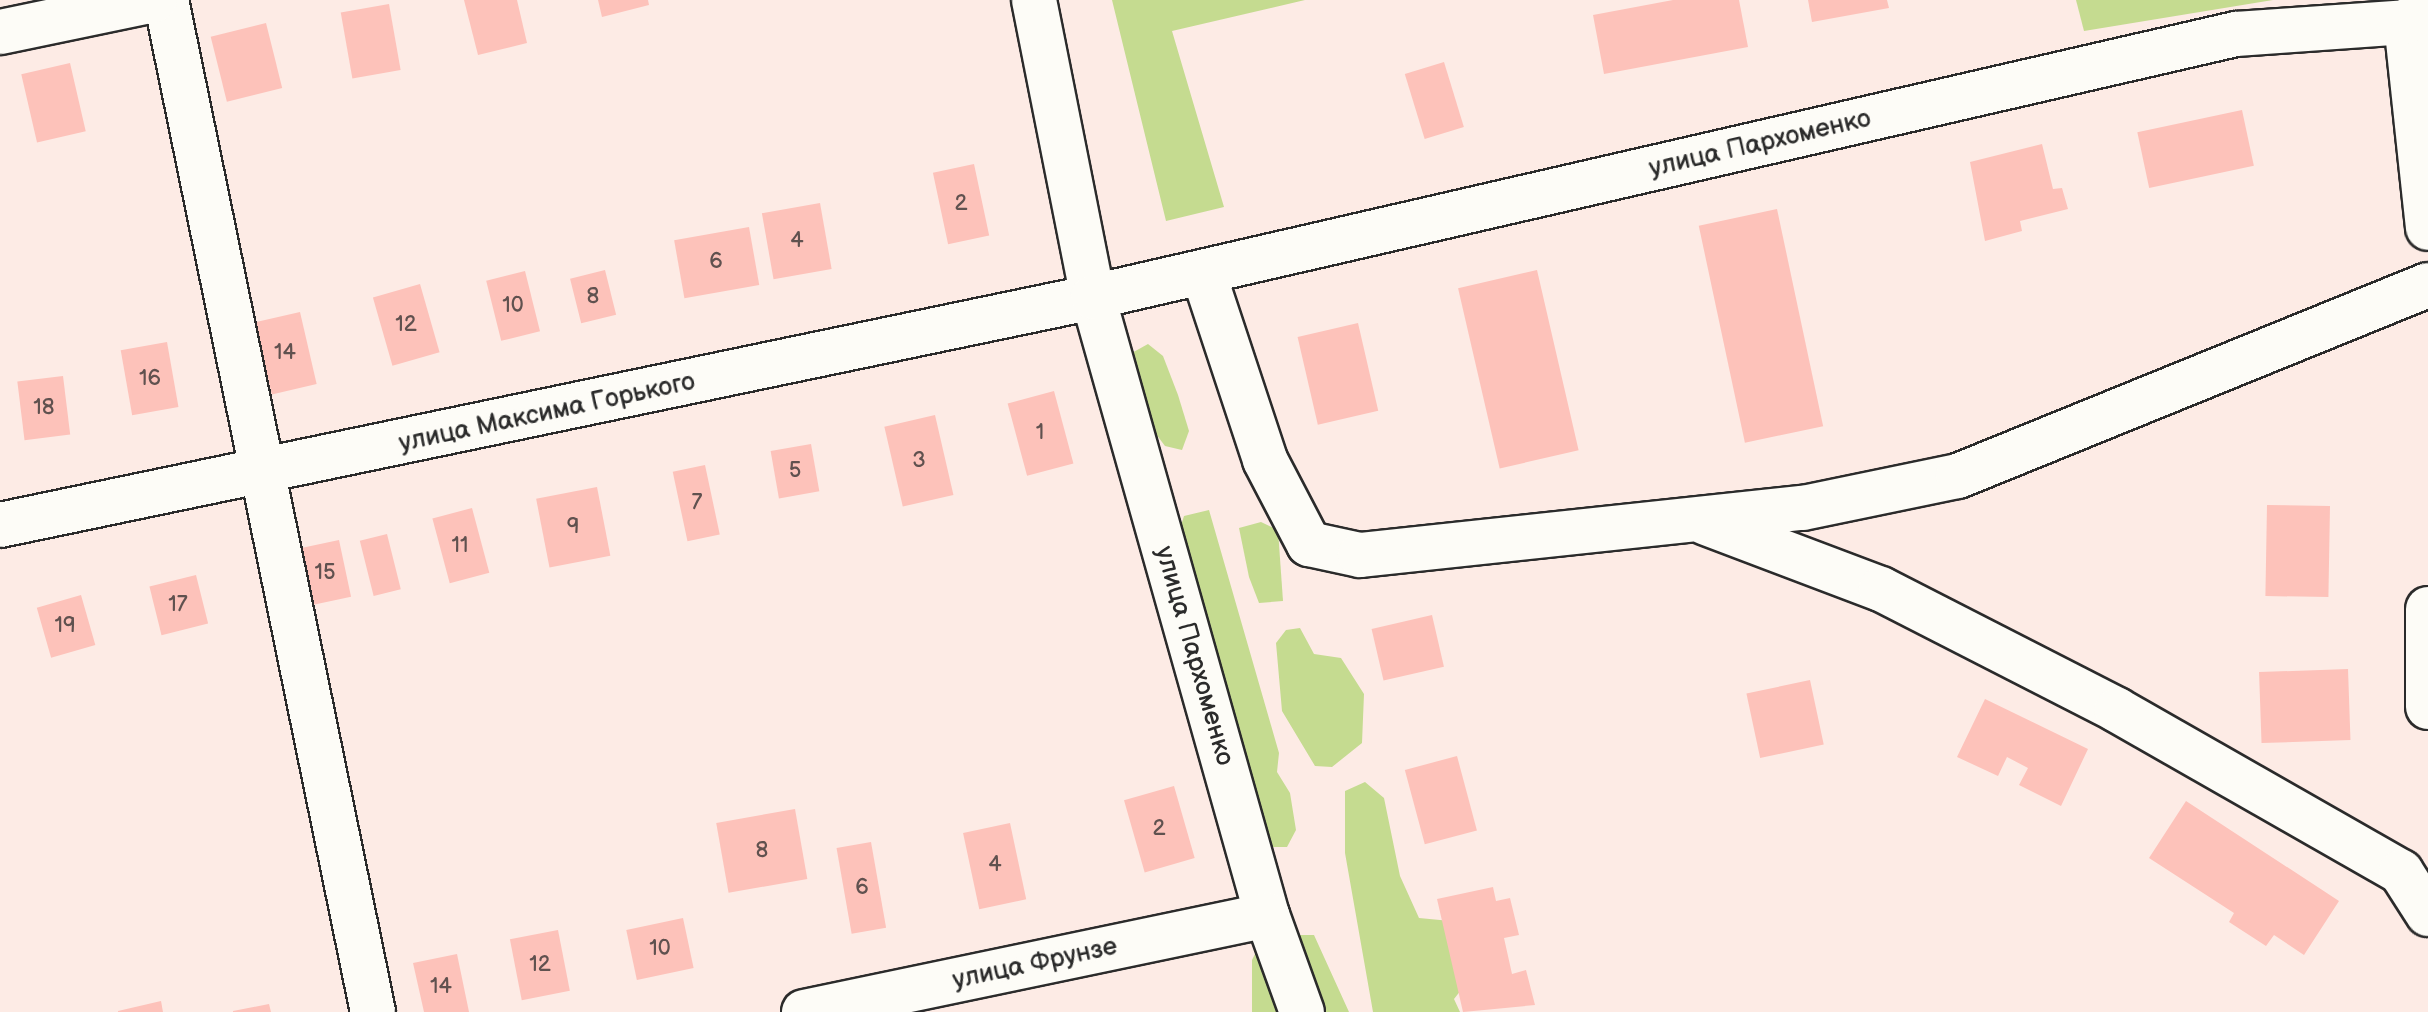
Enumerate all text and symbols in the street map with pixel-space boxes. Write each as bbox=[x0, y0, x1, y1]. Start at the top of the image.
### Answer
street label: улица Пархоменко bbox=[1646, 103, 1874, 185]
house number: 2 bbox=[955, 191, 967, 217]
house number: 4 bbox=[790, 228, 804, 254]
house number: 6 bbox=[709, 249, 723, 275]
house number: 8 bbox=[587, 284, 599, 310]
house number: 10 bbox=[502, 293, 524, 319]
house number: 12 bbox=[395, 312, 417, 338]
house number: 14 bbox=[274, 340, 296, 366]
house number: 16 bbox=[139, 366, 161, 392]
street label: улица Максима Горького bbox=[396, 366, 698, 460]
house number: 18 bbox=[33, 395, 55, 421]
house number: 1 bbox=[1036, 420, 1044, 446]
house number: 3 bbox=[912, 448, 926, 474]
house number: 5 bbox=[789, 458, 801, 484]
house number: 7 bbox=[692, 490, 702, 516]
house number: 9 bbox=[567, 514, 579, 540]
house number: 11 bbox=[451, 533, 469, 559]
street label: улица Пархоменко bbox=[1148, 543, 1240, 769]
house number: 15 bbox=[314, 560, 336, 586]
house number: 17 bbox=[168, 592, 188, 618]
house number: 19 bbox=[54, 613, 76, 639]
house number: 2 bbox=[1153, 816, 1165, 842]
house number: 8 bbox=[756, 838, 768, 864]
house number: 4 bbox=[988, 852, 1002, 878]
house number: 6 bbox=[855, 875, 869, 901]
street label: улица Фрунзе bbox=[950, 931, 1120, 997]
house number: 10 bbox=[649, 936, 671, 962]
house number: 12 bbox=[529, 952, 551, 978]
house number: 14 bbox=[430, 974, 452, 1000]

